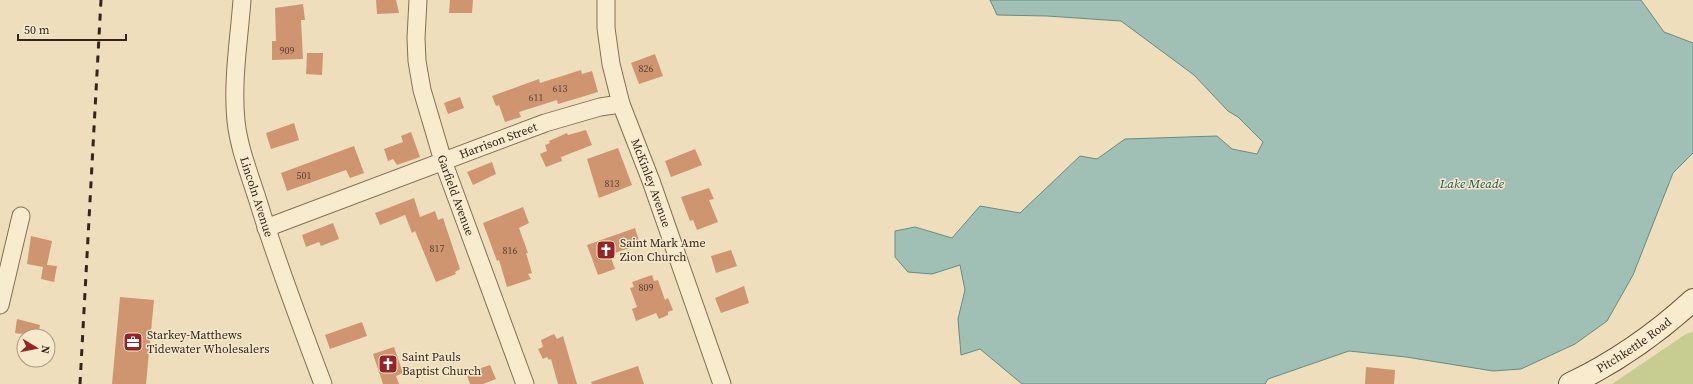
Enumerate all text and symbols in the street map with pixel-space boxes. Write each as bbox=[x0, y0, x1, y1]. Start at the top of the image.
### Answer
scale bar bbox=[18, 16, 126, 42]
text: 50 m bbox=[24, 22, 50, 38]
house number: 909 bbox=[280, 44, 295, 57]
house number: 826 bbox=[639, 62, 654, 75]
house number: 613 bbox=[553, 82, 568, 95]
house number: 611 bbox=[529, 91, 544, 104]
street label: Harrison Street bbox=[457, 119, 539, 163]
street label: McKinley Avenue bbox=[627, 136, 675, 229]
street label: Garfield Avenue bbox=[434, 153, 478, 238]
street label: Lincoln Avenue bbox=[236, 155, 277, 239]
house number: 501 bbox=[297, 169, 312, 182]
water label: Lake Meade bbox=[1439, 175, 1505, 192]
house number: 813 bbox=[605, 177, 620, 190]
place label: Saint Mark Ame Zion Church bbox=[620, 235, 706, 265]
church icon: Saint Mark Ame Zion Church bbox=[595, 239, 617, 261]
house number: 817 bbox=[430, 242, 445, 255]
house number: 816 bbox=[503, 244, 518, 257]
house number: 809 bbox=[639, 281, 654, 294]
street label: Pitchkettle Road bbox=[1594, 314, 1675, 377]
place label: Starkey-Matthews Tidewater Wholesalers bbox=[147, 327, 269, 357]
north arrow bbox=[16, 328, 56, 368]
office icon: Starkey-Matthews Tidewater Wholesalers bbox=[122, 331, 144, 353]
text: N bbox=[37, 344, 53, 355]
place label: Saint Pauls Baptist Church bbox=[402, 349, 481, 379]
church icon: Saint Pauls Baptist Church bbox=[377, 353, 399, 375]

